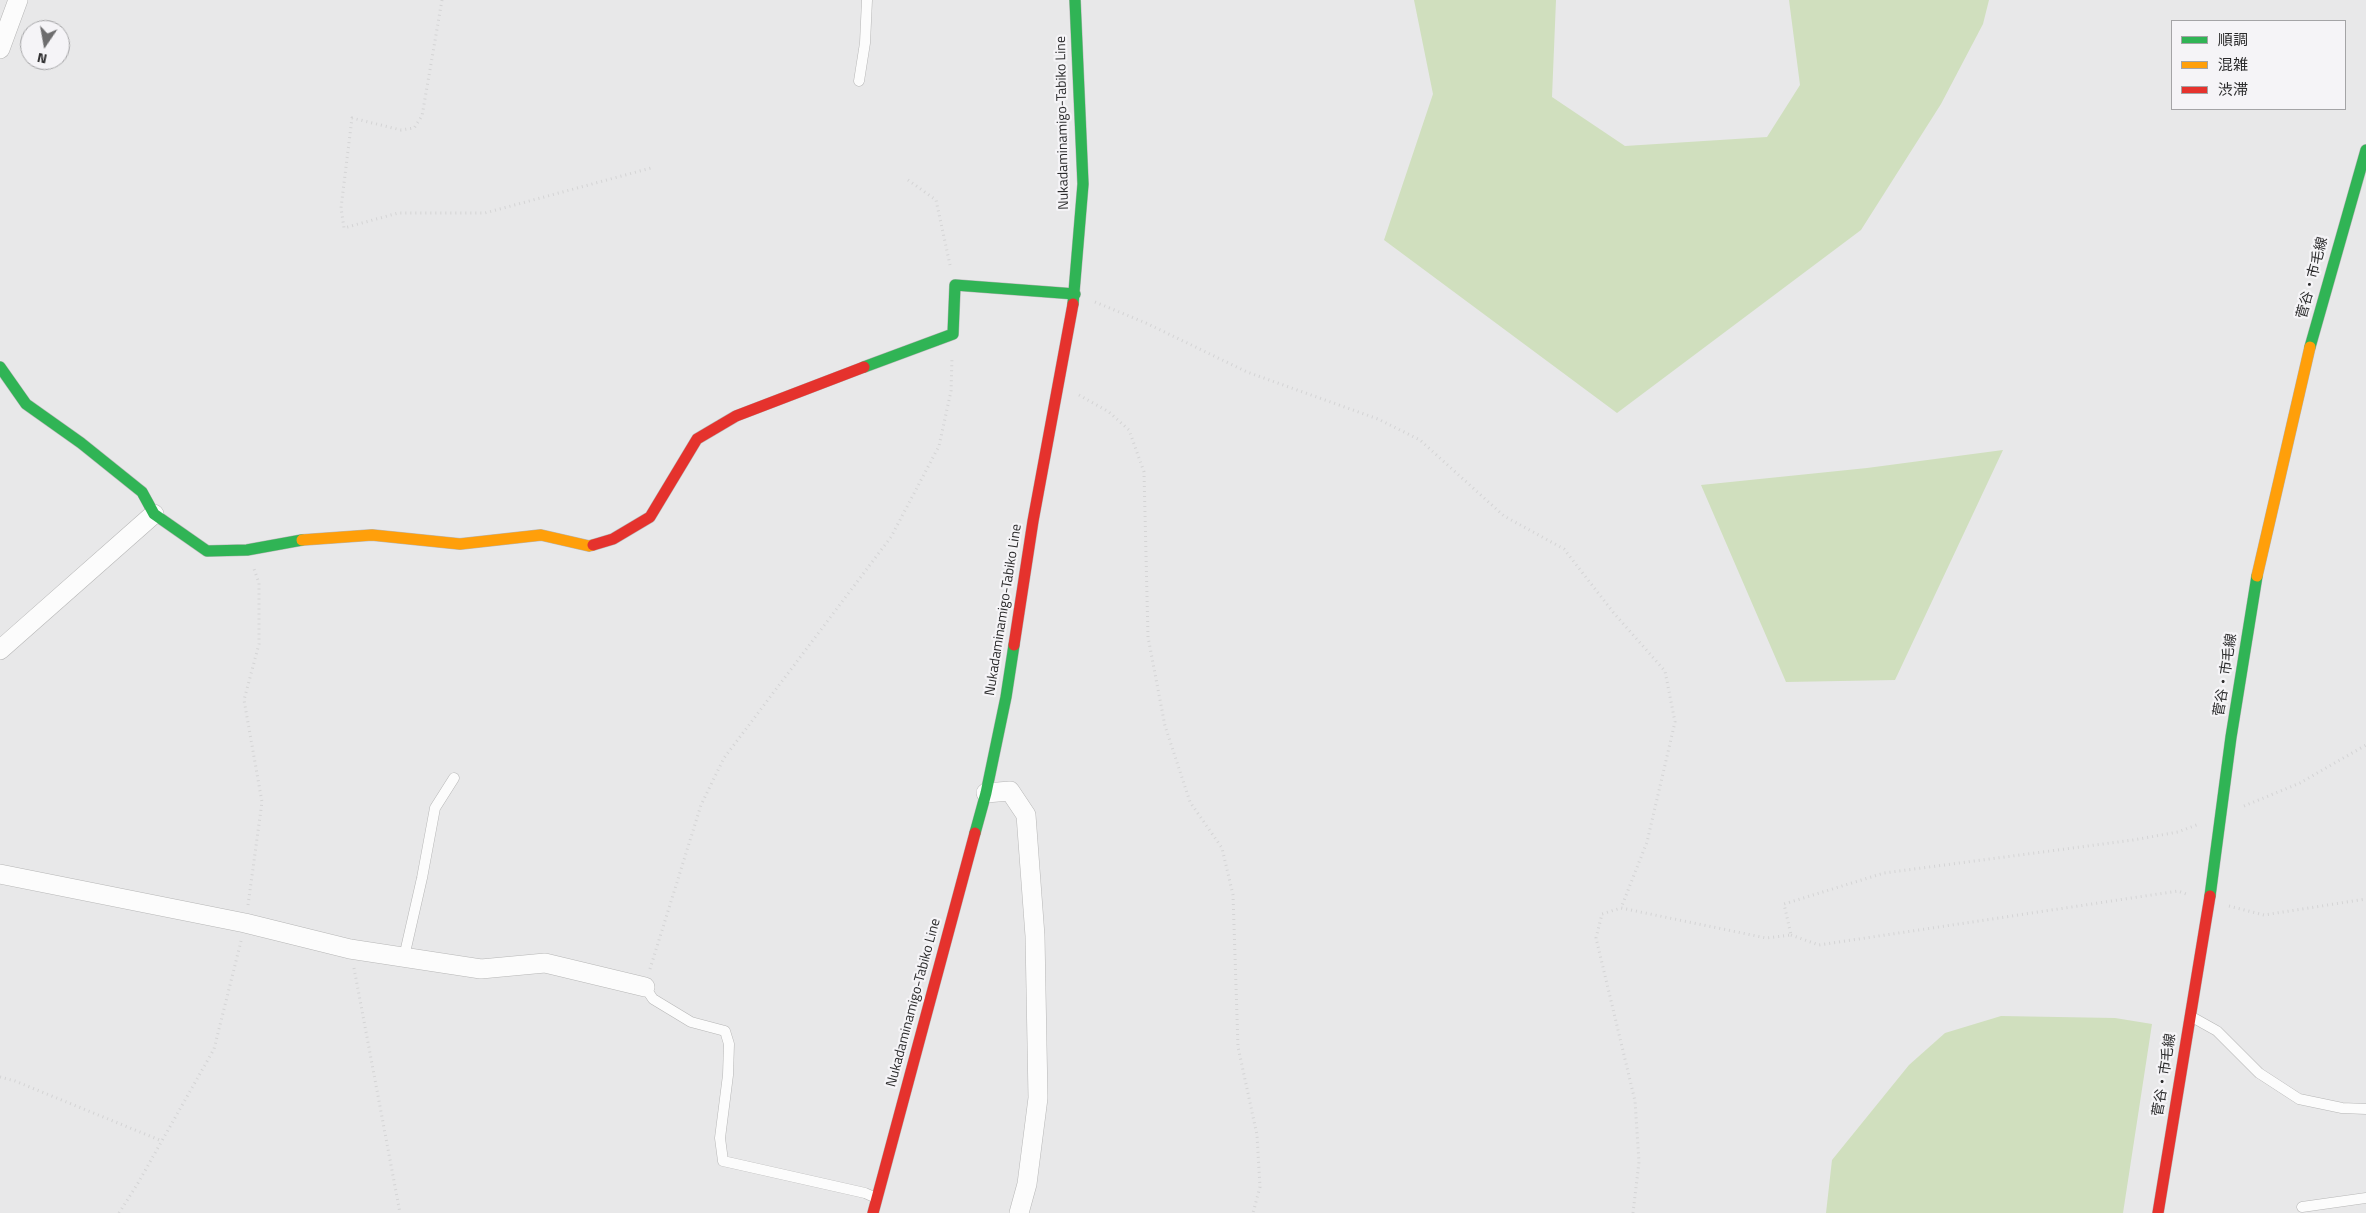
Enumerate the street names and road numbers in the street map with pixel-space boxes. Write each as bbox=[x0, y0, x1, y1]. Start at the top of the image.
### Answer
street label: Nukadaminamigo-Tabiko Line bbox=[1053, 36, 1073, 210]
street label: 菅谷・市毛線 bbox=[2294, 235, 2332, 321]
street label: Nukadaminamigo-Tabiko Line bbox=[982, 523, 1026, 697]
street label: 菅谷・市毛線 bbox=[2211, 632, 2241, 718]
street label: Nukadaminamigo-Tabiko Line bbox=[883, 917, 945, 1089]
street label: 菅谷・市毛線 bbox=[2150, 1032, 2180, 1118]

